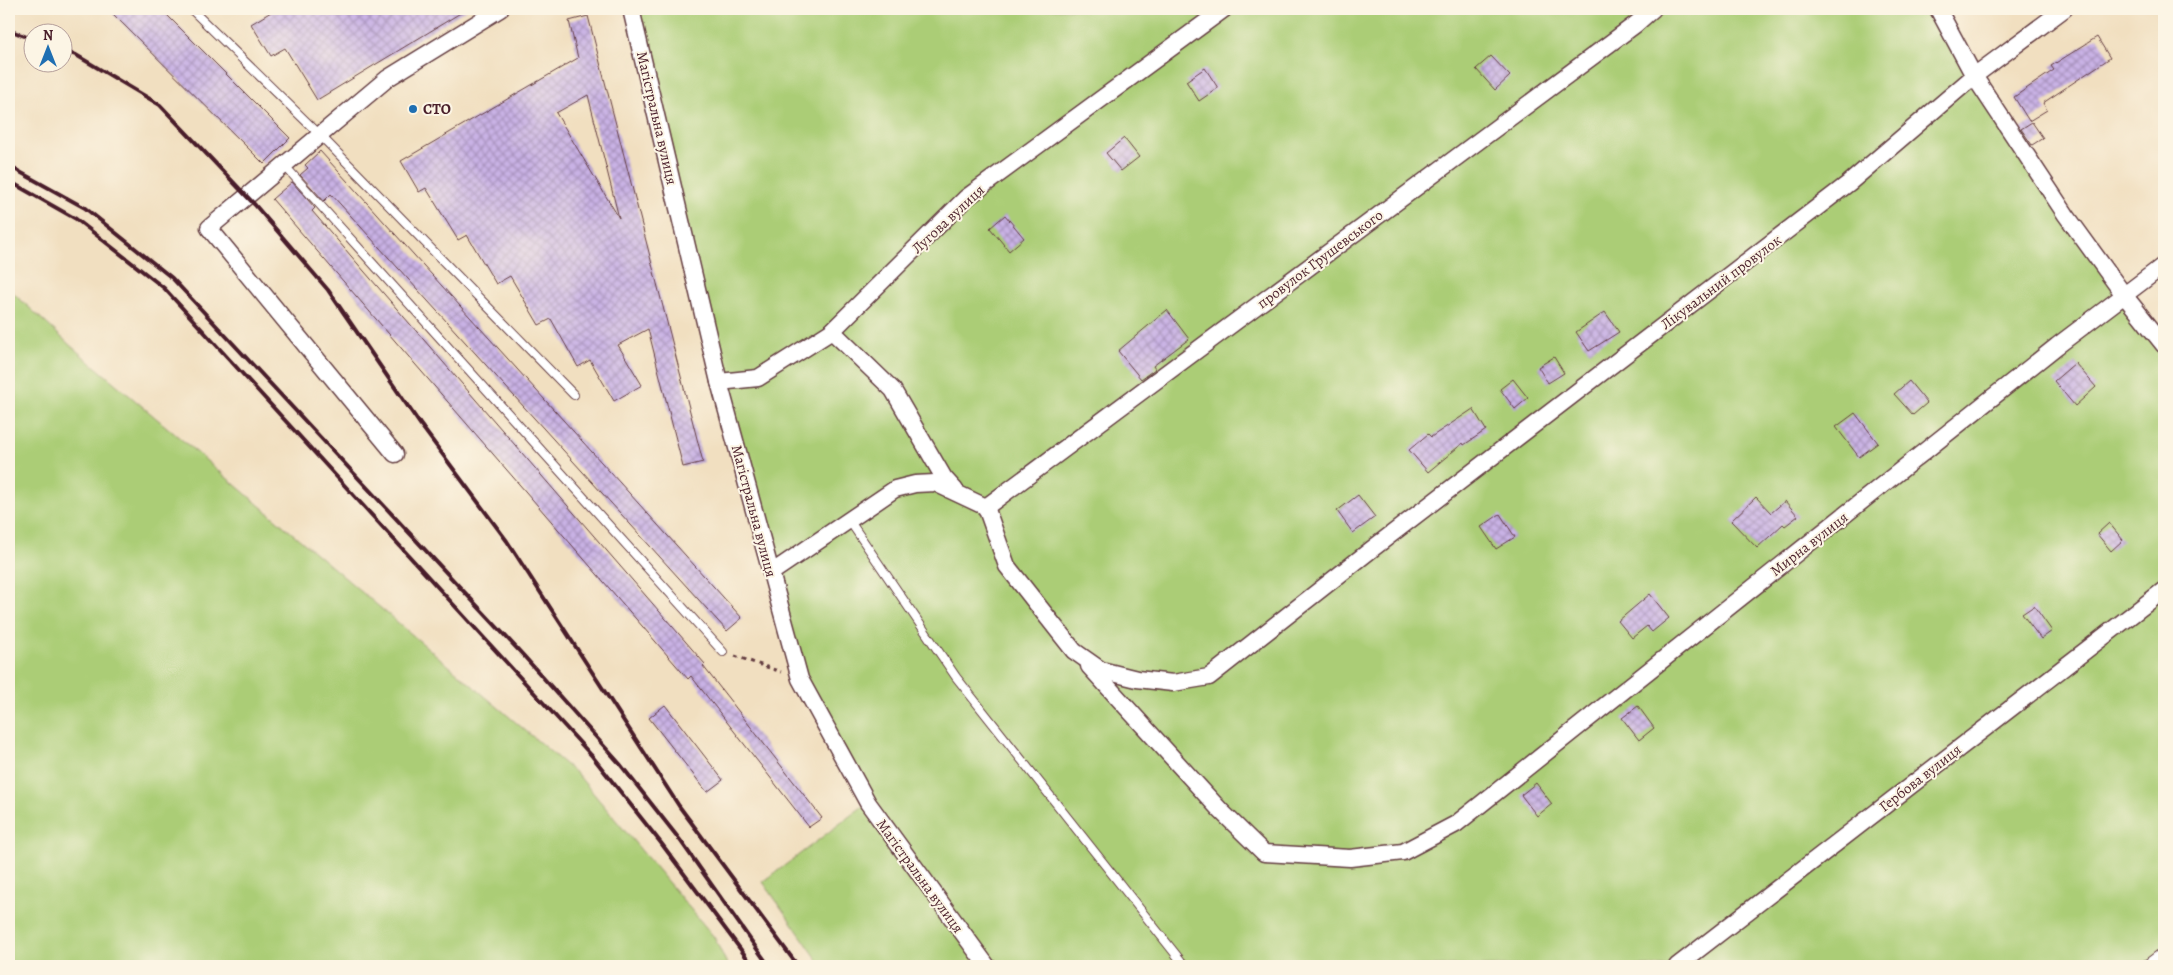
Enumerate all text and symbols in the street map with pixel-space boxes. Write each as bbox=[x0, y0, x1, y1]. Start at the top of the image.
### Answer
north arrow bbox=[22, 22, 72, 72]
text: N bbox=[43, 26, 53, 45]
street label: Магістральна вулиця bbox=[632, 49, 682, 187]
place label: СТО bbox=[423, 99, 451, 119]
marker: СТО bbox=[407, 103, 419, 115]
street label: Лугова вулиця bbox=[907, 180, 989, 258]
street label: провулок Грушевського bbox=[1253, 205, 1387, 313]
street label: Лікувальний провулок bbox=[1656, 230, 1786, 334]
street label: Магістральна вулиця bbox=[727, 443, 781, 579]
street label: Мирна вулиця bbox=[1766, 507, 1852, 581]
street label: Гербова вулиця bbox=[1875, 740, 1965, 816]
street label: Магістральна вулиця bbox=[872, 815, 968, 937]

